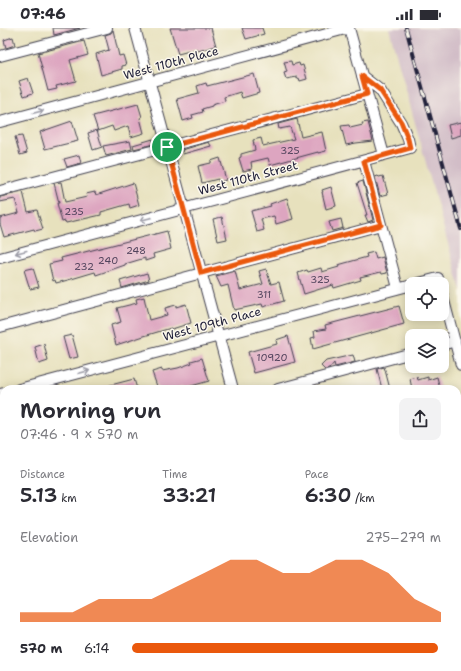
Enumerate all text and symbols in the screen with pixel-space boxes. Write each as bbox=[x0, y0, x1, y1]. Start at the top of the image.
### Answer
text: 07:46 bbox=[20, 4, 66, 24]
street label: West 110th Place bbox=[122, 43, 220, 83]
one-way arrow bbox=[31, 108, 44, 115]
pin bbox=[150, 130, 184, 164]
icon: arrive bbox=[156, 136, 178, 158]
house number: 325 bbox=[280, 144, 300, 157]
street label: West 110th Street bbox=[196, 157, 300, 199]
house number: 235 bbox=[64, 205, 84, 218]
one-way arrow bbox=[140, 216, 153, 223]
house number: 248 bbox=[126, 244, 146, 257]
one-way arrow bbox=[14, 249, 27, 256]
house number: 240 bbox=[98, 254, 118, 267]
house number: 232 bbox=[74, 260, 94, 273]
house number: 325 bbox=[310, 273, 330, 286]
map controls bbox=[405, 277, 449, 373]
button: locate bbox=[405, 277, 449, 321]
house number: 311 bbox=[257, 288, 271, 301]
street label: West 109th Place bbox=[161, 303, 263, 345]
button: layers bbox=[405, 329, 449, 373]
house number: 10920 bbox=[257, 351, 287, 364]
one-way arrow bbox=[77, 368, 90, 375]
text: Morning run bbox=[20, 396, 161, 425]
button: share bbox=[399, 398, 441, 440]
text: 07:46 · 9 × 570 m bbox=[20, 426, 138, 443]
text: Distance bbox=[20, 467, 65, 482]
text: Time bbox=[162, 467, 188, 482]
text: Pace bbox=[305, 467, 329, 482]
text: 5.13 bbox=[20, 482, 58, 508]
text: 33:21 bbox=[162, 482, 216, 508]
text: 6:30 bbox=[305, 482, 351, 508]
text: km bbox=[58, 491, 77, 506]
text: /km bbox=[351, 491, 375, 506]
text: Elevation bbox=[20, 529, 78, 546]
text: 275–279 m bbox=[366, 529, 441, 546]
text: 570 m bbox=[20, 640, 62, 657]
text: 6:14 bbox=[84, 640, 109, 657]

